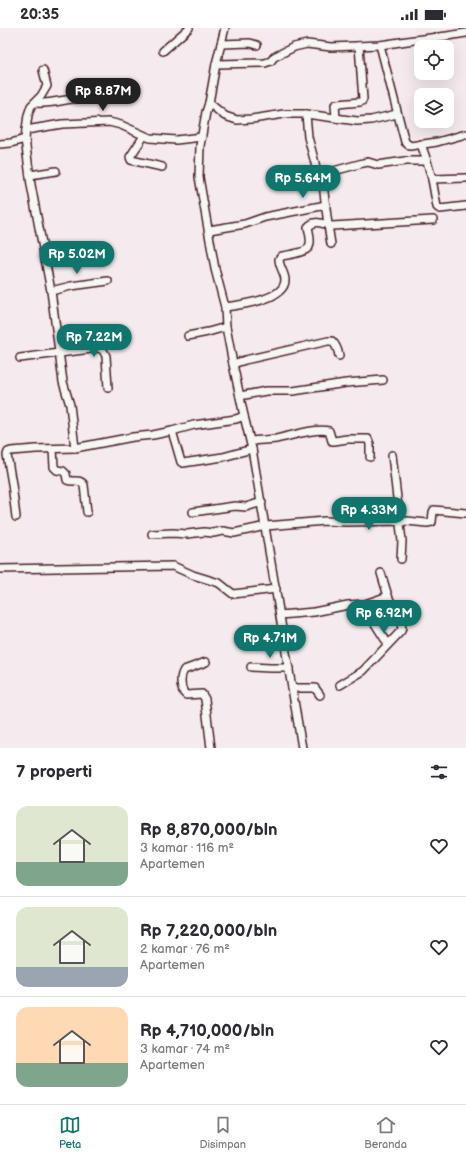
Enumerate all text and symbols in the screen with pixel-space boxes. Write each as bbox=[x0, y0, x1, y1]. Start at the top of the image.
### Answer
text: 20:35 bbox=[20, 5, 59, 24]
map controls bbox=[414, 40, 454, 128]
button: locate bbox=[414, 40, 454, 80]
pin: Rp 8.87M bbox=[62, 78, 144, 112]
text: Rp 8.87M bbox=[75, 83, 131, 99]
button: layers bbox=[414, 88, 454, 128]
pin: Rp 5.64M bbox=[262, 165, 344, 199]
text: Rp 5.64M bbox=[275, 170, 331, 186]
pin: Rp 5.02M bbox=[36, 241, 118, 275]
text: Rp 5.02M bbox=[48, 246, 106, 262]
pin: Rp 7.22M bbox=[53, 324, 135, 358]
text: Rp 7.22M bbox=[66, 329, 122, 345]
pin: Rp 4.33M bbox=[328, 497, 410, 531]
text: Rp 4.33M bbox=[341, 502, 397, 518]
pin: Rp 6.92M bbox=[343, 600, 425, 634]
text: Rp 6.92M bbox=[355, 605, 413, 621]
pin: Rp 4.71M bbox=[229, 625, 311, 659]
text: Rp 4.71M bbox=[243, 630, 297, 646]
icon: filters bbox=[428, 761, 450, 783]
text: 7 properti bbox=[16, 762, 92, 782]
text: Rp 8,870,000/bln bbox=[140, 820, 278, 840]
icon: home bbox=[48, 822, 96, 870]
icon: heart bbox=[428, 835, 450, 857]
text: 3 kamar · 116 m² bbox=[140, 840, 234, 856]
text: Apartemen bbox=[140, 856, 205, 872]
text: Rp 7,220,000/bln bbox=[140, 921, 277, 941]
icon: home bbox=[48, 923, 96, 971]
icon: heart bbox=[428, 936, 450, 958]
text: 2 kamar · 76 m² bbox=[140, 941, 230, 957]
text: Apartemen bbox=[140, 957, 205, 973]
text: Rp 4,710,000/bln bbox=[140, 1021, 274, 1041]
icon: home bbox=[48, 1023, 96, 1071]
icon: heart bbox=[428, 1036, 450, 1058]
text: 3 kamar · 74 m² bbox=[140, 1041, 230, 1057]
text: Apartemen bbox=[140, 1057, 205, 1073]
tab: Peta bbox=[59, 1114, 81, 1151]
tab: Disimpan bbox=[199, 1114, 246, 1151]
tab: Beranda bbox=[364, 1114, 407, 1151]

